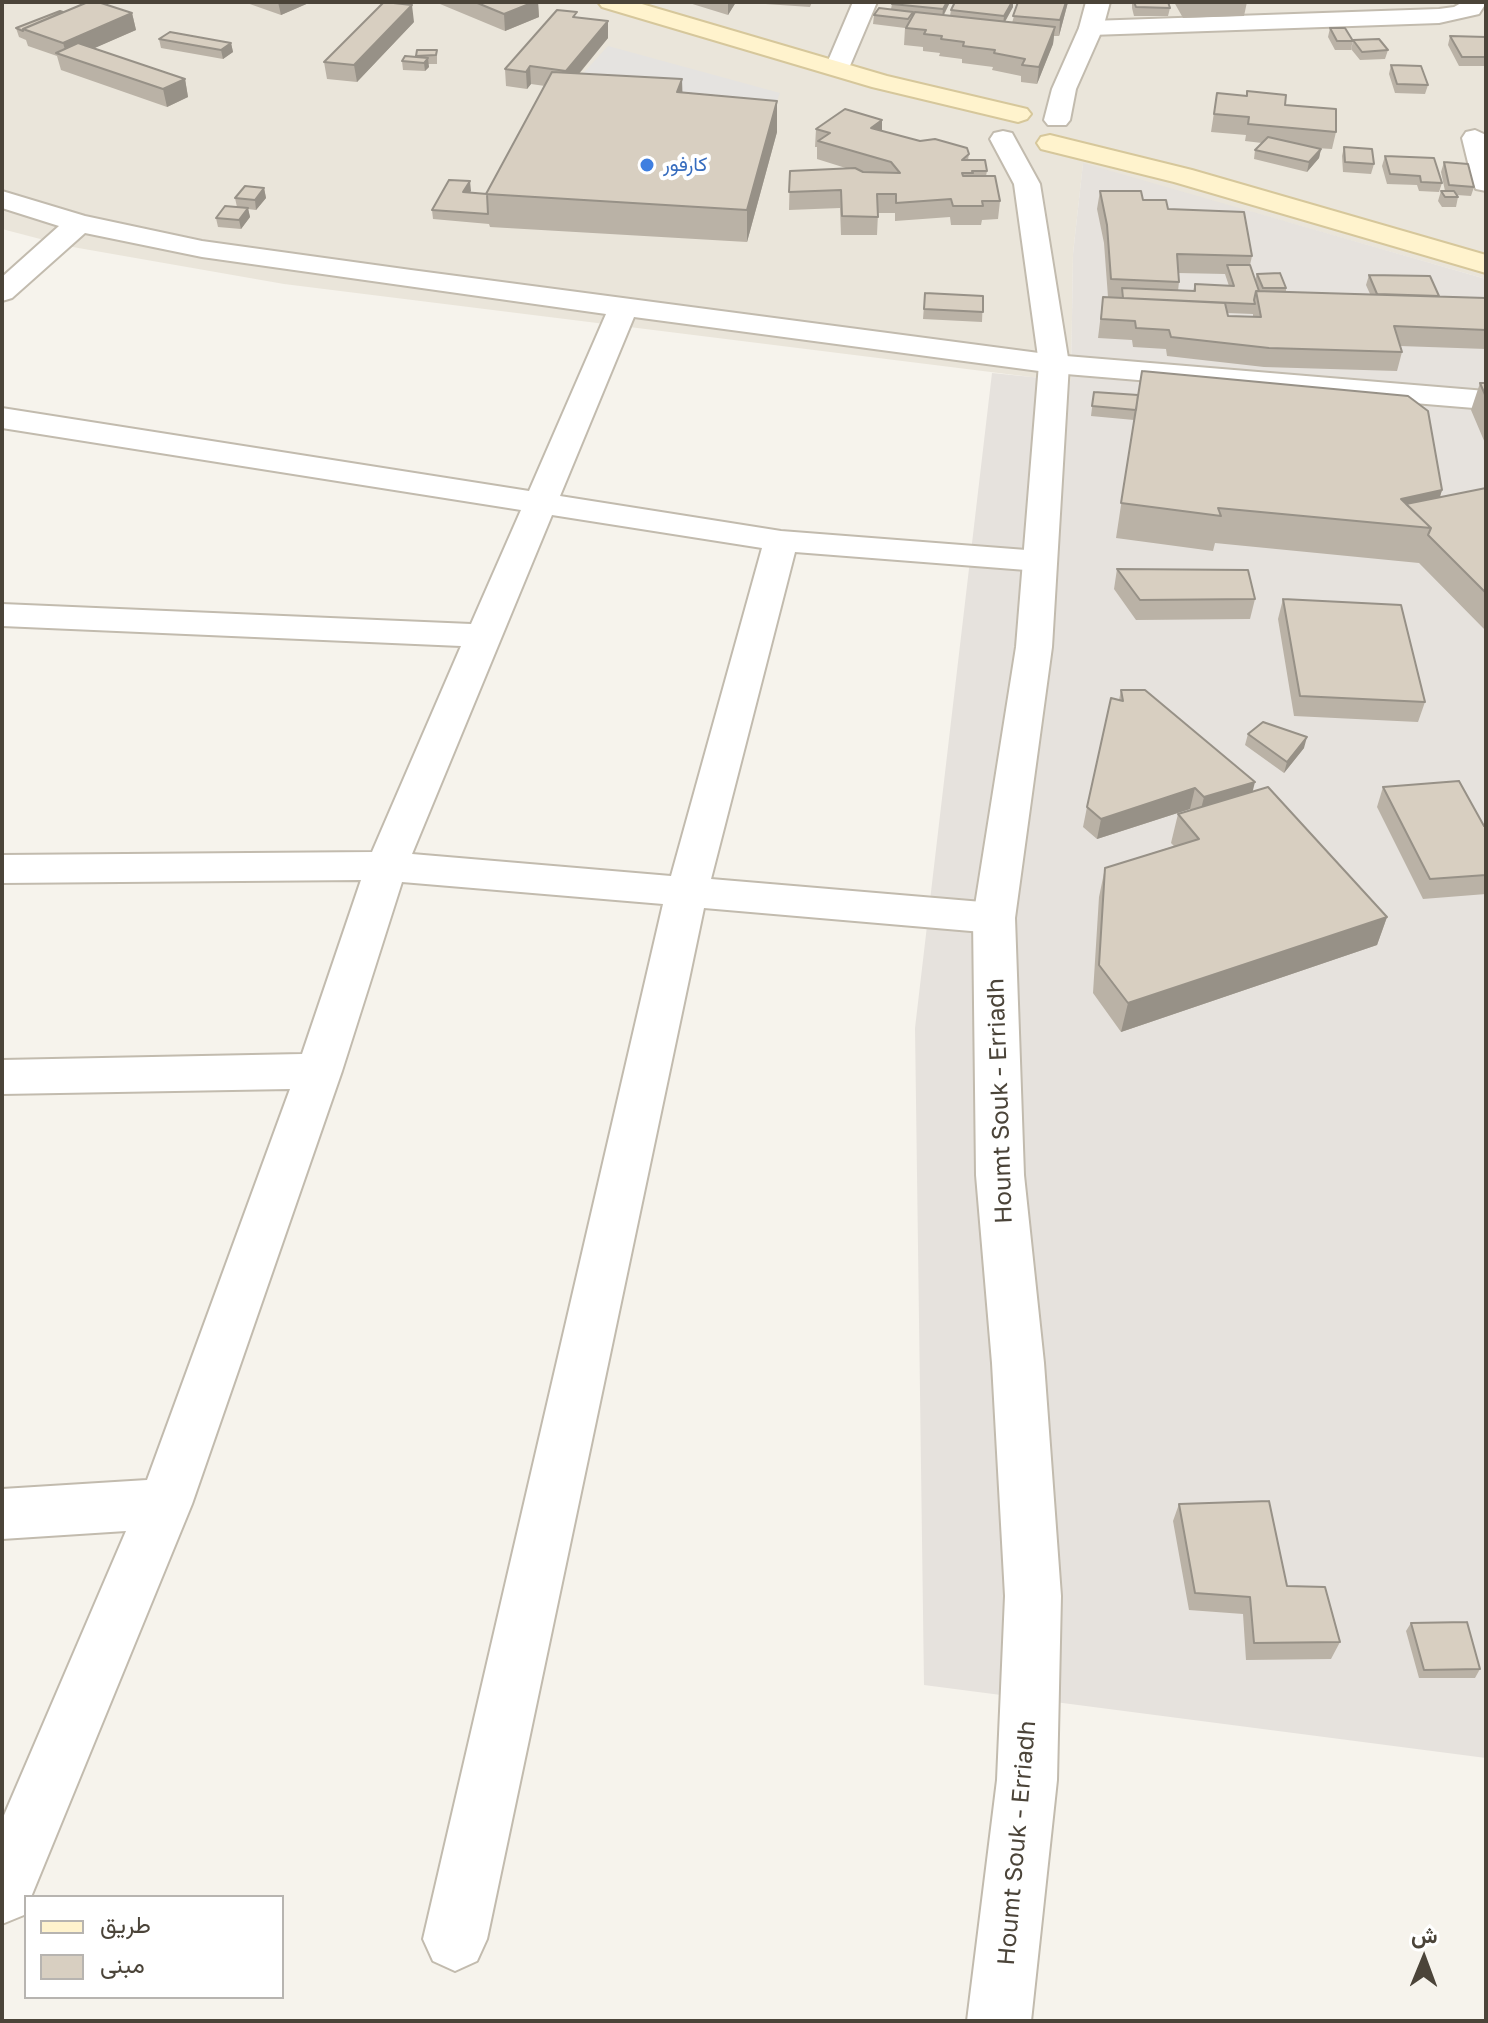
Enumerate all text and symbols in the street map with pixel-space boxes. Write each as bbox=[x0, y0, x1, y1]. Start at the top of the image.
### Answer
place label: كارفور bbox=[663, 153, 707, 177]
marker: كارفور bbox=[638, 156, 656, 174]
street label: Houmt Souk - Erriadh bbox=[981, 978, 1019, 1224]
street label: Houmt Souk - Erriadh bbox=[992, 1719, 1042, 1967]
legend bbox=[24, 1895, 284, 1999]
text: طريق bbox=[100, 1909, 151, 1938]
north arrow bbox=[1384, 1919, 1464, 1999]
text: ش bbox=[1411, 1921, 1438, 1948]
text: مبنى bbox=[100, 1949, 145, 1978]

